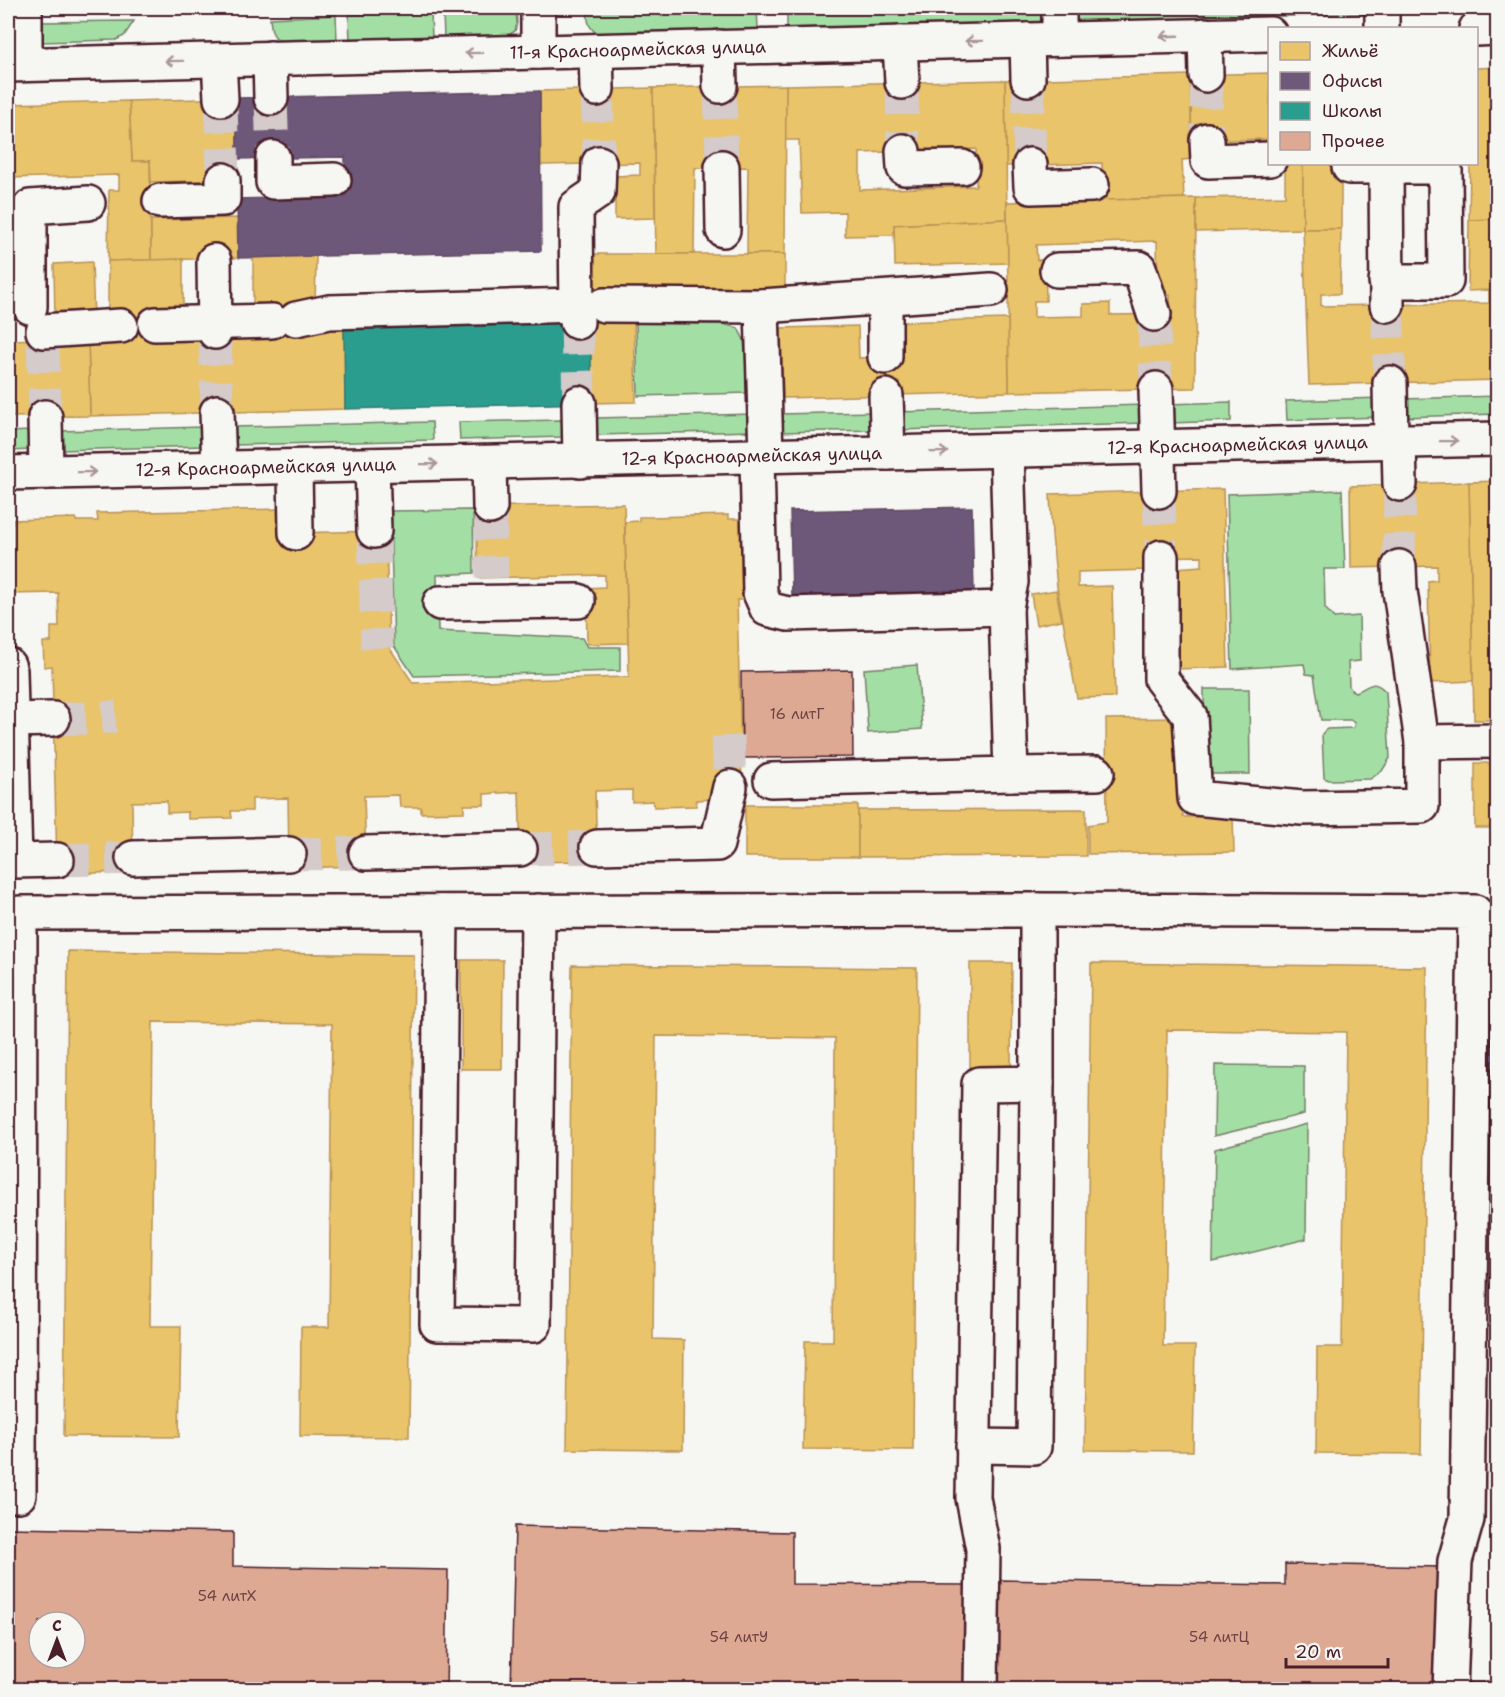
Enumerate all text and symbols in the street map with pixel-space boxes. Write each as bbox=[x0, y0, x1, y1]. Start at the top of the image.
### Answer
legend bbox=[1268, 27, 1478, 165]
one-way arrow bbox=[1160, 31, 1180, 42]
street label: 11-я Красноармейская улица bbox=[509, 34, 766, 65]
one-way arrow bbox=[965, 35, 985, 47]
text: Жильё bbox=[1322, 39, 1379, 63]
one-way arrow bbox=[464, 48, 484, 59]
one-way arrow bbox=[165, 55, 185, 67]
text: Офисы bbox=[1322, 69, 1383, 93]
text: Школы bbox=[1322, 99, 1382, 123]
text: Прочее bbox=[1322, 129, 1385, 153]
street label: 12-я Красноармейская улица bbox=[1107, 430, 1368, 460]
one-way arrow bbox=[1438, 435, 1458, 446]
street label: 12-я Красноармейская улица bbox=[621, 441, 882, 471]
one-way arrow bbox=[928, 446, 948, 458]
street label: 12-я Красноармейская улица bbox=[135, 452, 396, 482]
one-way arrow bbox=[418, 458, 438, 470]
one-way arrow bbox=[76, 466, 96, 477]
house number: 16 литГ bbox=[770, 704, 824, 724]
house number: 54 литХ bbox=[198, 1586, 257, 1606]
north arrow bbox=[27, 1610, 87, 1670]
text: С bbox=[52, 1615, 62, 1636]
house number: 54 литУ bbox=[710, 1627, 768, 1647]
house number: 54 литЦ bbox=[1189, 1627, 1249, 1647]
scale bar bbox=[1286, 1631, 1388, 1669]
text: 20 m bbox=[1295, 1640, 1341, 1664]

